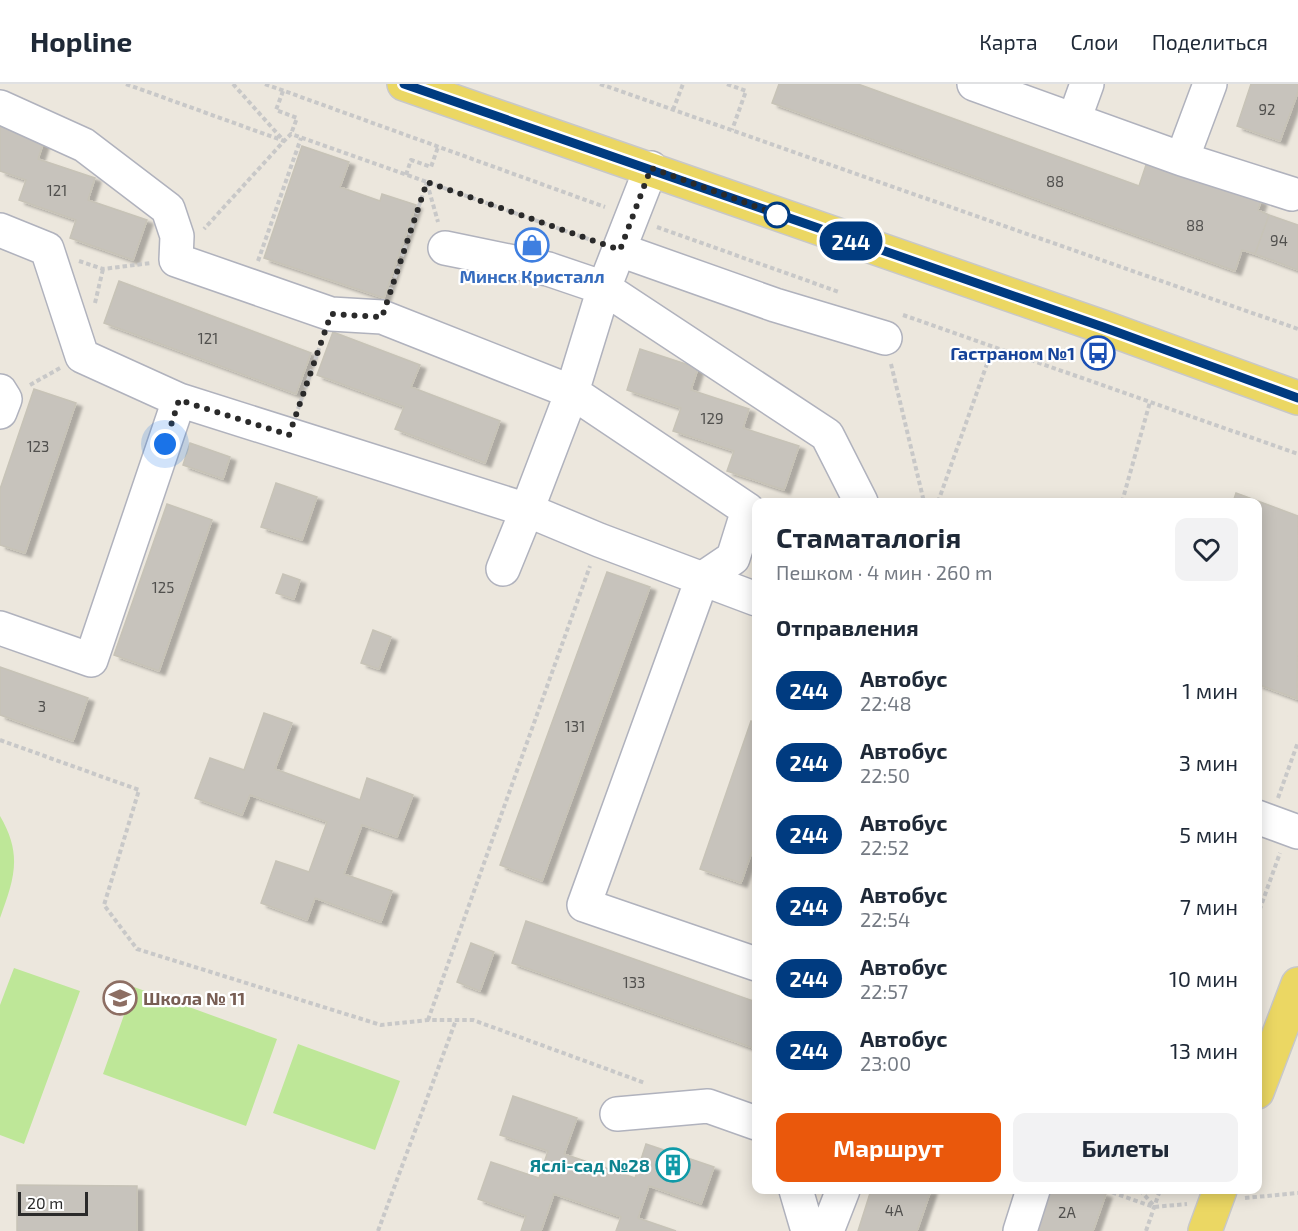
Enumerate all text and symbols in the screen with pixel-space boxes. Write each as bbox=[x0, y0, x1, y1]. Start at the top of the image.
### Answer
text: Hopline bbox=[30, 24, 132, 58]
text: Карта bbox=[979, 29, 1038, 54]
text: Слои bbox=[1071, 29, 1119, 54]
text: Поделиться bbox=[1152, 29, 1268, 54]
house number: 92 bbox=[1258, 100, 1276, 118]
house number: 88 bbox=[1046, 172, 1064, 190]
house number: 121 bbox=[47, 181, 67, 199]
unlabelled marker bbox=[764, 202, 790, 228]
house number: 88 bbox=[1186, 216, 1204, 234]
line badge: 244 bbox=[816, 222, 886, 260]
shop icon: Минск Кристалл bbox=[514, 227, 550, 263]
text: 244 bbox=[832, 229, 870, 254]
house number: 94 bbox=[1270, 231, 1288, 249]
place label: Минск Кристалл bbox=[459, 265, 605, 287]
house number: 121 bbox=[198, 329, 218, 347]
bus stop icon: Гастраном №1 bbox=[1080, 335, 1116, 371]
place label: Гастраном №1 bbox=[950, 342, 1075, 364]
house number: 129 bbox=[701, 409, 723, 427]
your location bbox=[150, 429, 180, 459]
house number: 123 bbox=[27, 437, 49, 455]
button: heart bbox=[1175, 518, 1238, 581]
text: Стаматалогія bbox=[776, 520, 961, 554]
text: Пешком · 4 мин · 260 m bbox=[776, 560, 992, 584]
house number: 125 bbox=[152, 578, 174, 596]
text: Отправления bbox=[776, 614, 919, 640]
text: Автобус bbox=[860, 665, 948, 691]
text: 1 мин bbox=[1182, 677, 1238, 703]
text: 244 bbox=[790, 678, 828, 703]
text: 22:48 bbox=[860, 691, 912, 715]
house number: 3 bbox=[38, 697, 46, 715]
house number: 131 bbox=[565, 717, 585, 735]
text: Автобус bbox=[860, 737, 948, 763]
text: 3 мин bbox=[1179, 749, 1238, 775]
text: 244 bbox=[790, 750, 828, 775]
text: 22:50 bbox=[860, 763, 910, 787]
text: Автобус bbox=[860, 809, 948, 835]
text: 5 мин bbox=[1179, 821, 1238, 847]
text: 244 bbox=[790, 822, 828, 847]
text: 22:52 bbox=[860, 835, 909, 859]
text: Автобус bbox=[860, 881, 948, 907]
text: 7 мин bbox=[1180, 893, 1238, 919]
text: 244 bbox=[790, 894, 828, 919]
text: 22:54 bbox=[860, 907, 910, 931]
text: Автобус bbox=[860, 953, 948, 979]
text: 10 мин bbox=[1169, 965, 1238, 991]
text: 244 bbox=[790, 966, 828, 991]
house number: 133 bbox=[623, 973, 645, 991]
text: 22:57 bbox=[860, 979, 908, 1003]
school or university icon: Школа № 11 bbox=[102, 980, 138, 1016]
place label: Школа № 11 bbox=[143, 987, 245, 1009]
text: Автобус bbox=[860, 1025, 948, 1051]
text: 13 мин bbox=[1170, 1037, 1238, 1063]
text: 244 bbox=[790, 1038, 828, 1063]
text: 23:00 bbox=[860, 1051, 911, 1075]
button: Маршрут bbox=[776, 1113, 1001, 1182]
button: Билеты bbox=[1013, 1113, 1238, 1182]
building icon: Яслі-сад №28 bbox=[655, 1147, 691, 1183]
place label: Яслі-сад №28 bbox=[530, 1154, 650, 1176]
scale bar bbox=[18, 1189, 88, 1216]
text: 20 m bbox=[27, 1193, 63, 1212]
house number: 4А bbox=[885, 1201, 904, 1219]
house number: 2А bbox=[1058, 1203, 1077, 1221]

